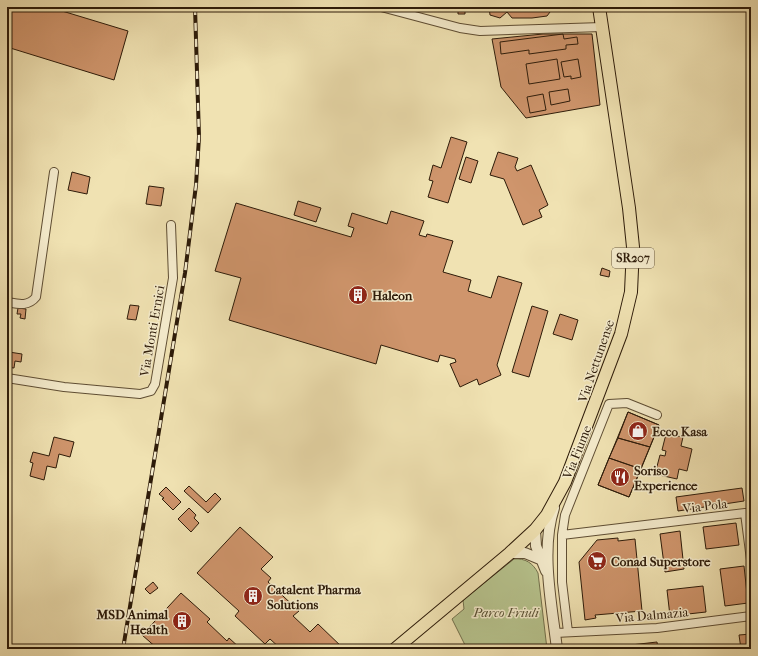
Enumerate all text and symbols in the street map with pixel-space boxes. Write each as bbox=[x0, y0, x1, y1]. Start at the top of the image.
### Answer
road number: SR207 bbox=[612, 248, 654, 268]
street label: Via Monti Ernici bbox=[136, 284, 167, 379]
building icon: Haleon bbox=[347, 284, 369, 306]
place label: Haleon bbox=[372, 288, 413, 303]
street label: Via Nettunense bbox=[575, 317, 617, 405]
shop icon: Ecco Kasa bbox=[627, 420, 649, 442]
street label: Via Fiume bbox=[559, 423, 595, 482]
place label: Ecco Kasa bbox=[652, 424, 708, 439]
place label: Soriso Experience bbox=[634, 463, 698, 494]
restaurant icon: Soriso Experience bbox=[609, 466, 631, 488]
street label: Via Pola bbox=[681, 496, 729, 516]
supermarket icon: Conad Superstore bbox=[586, 550, 608, 572]
place label: Conad Superstore bbox=[611, 554, 711, 570]
place label: Catalent Pharma Solutions bbox=[267, 582, 362, 612]
building icon: Catalent Pharma Solutions bbox=[242, 585, 264, 607]
street label: Via Dalmazia bbox=[614, 604, 690, 626]
park label: Parco Friuli bbox=[472, 605, 540, 620]
place label: MSD Animal Health bbox=[95, 607, 169, 637]
building icon: MSD Animal Health bbox=[171, 610, 193, 632]

